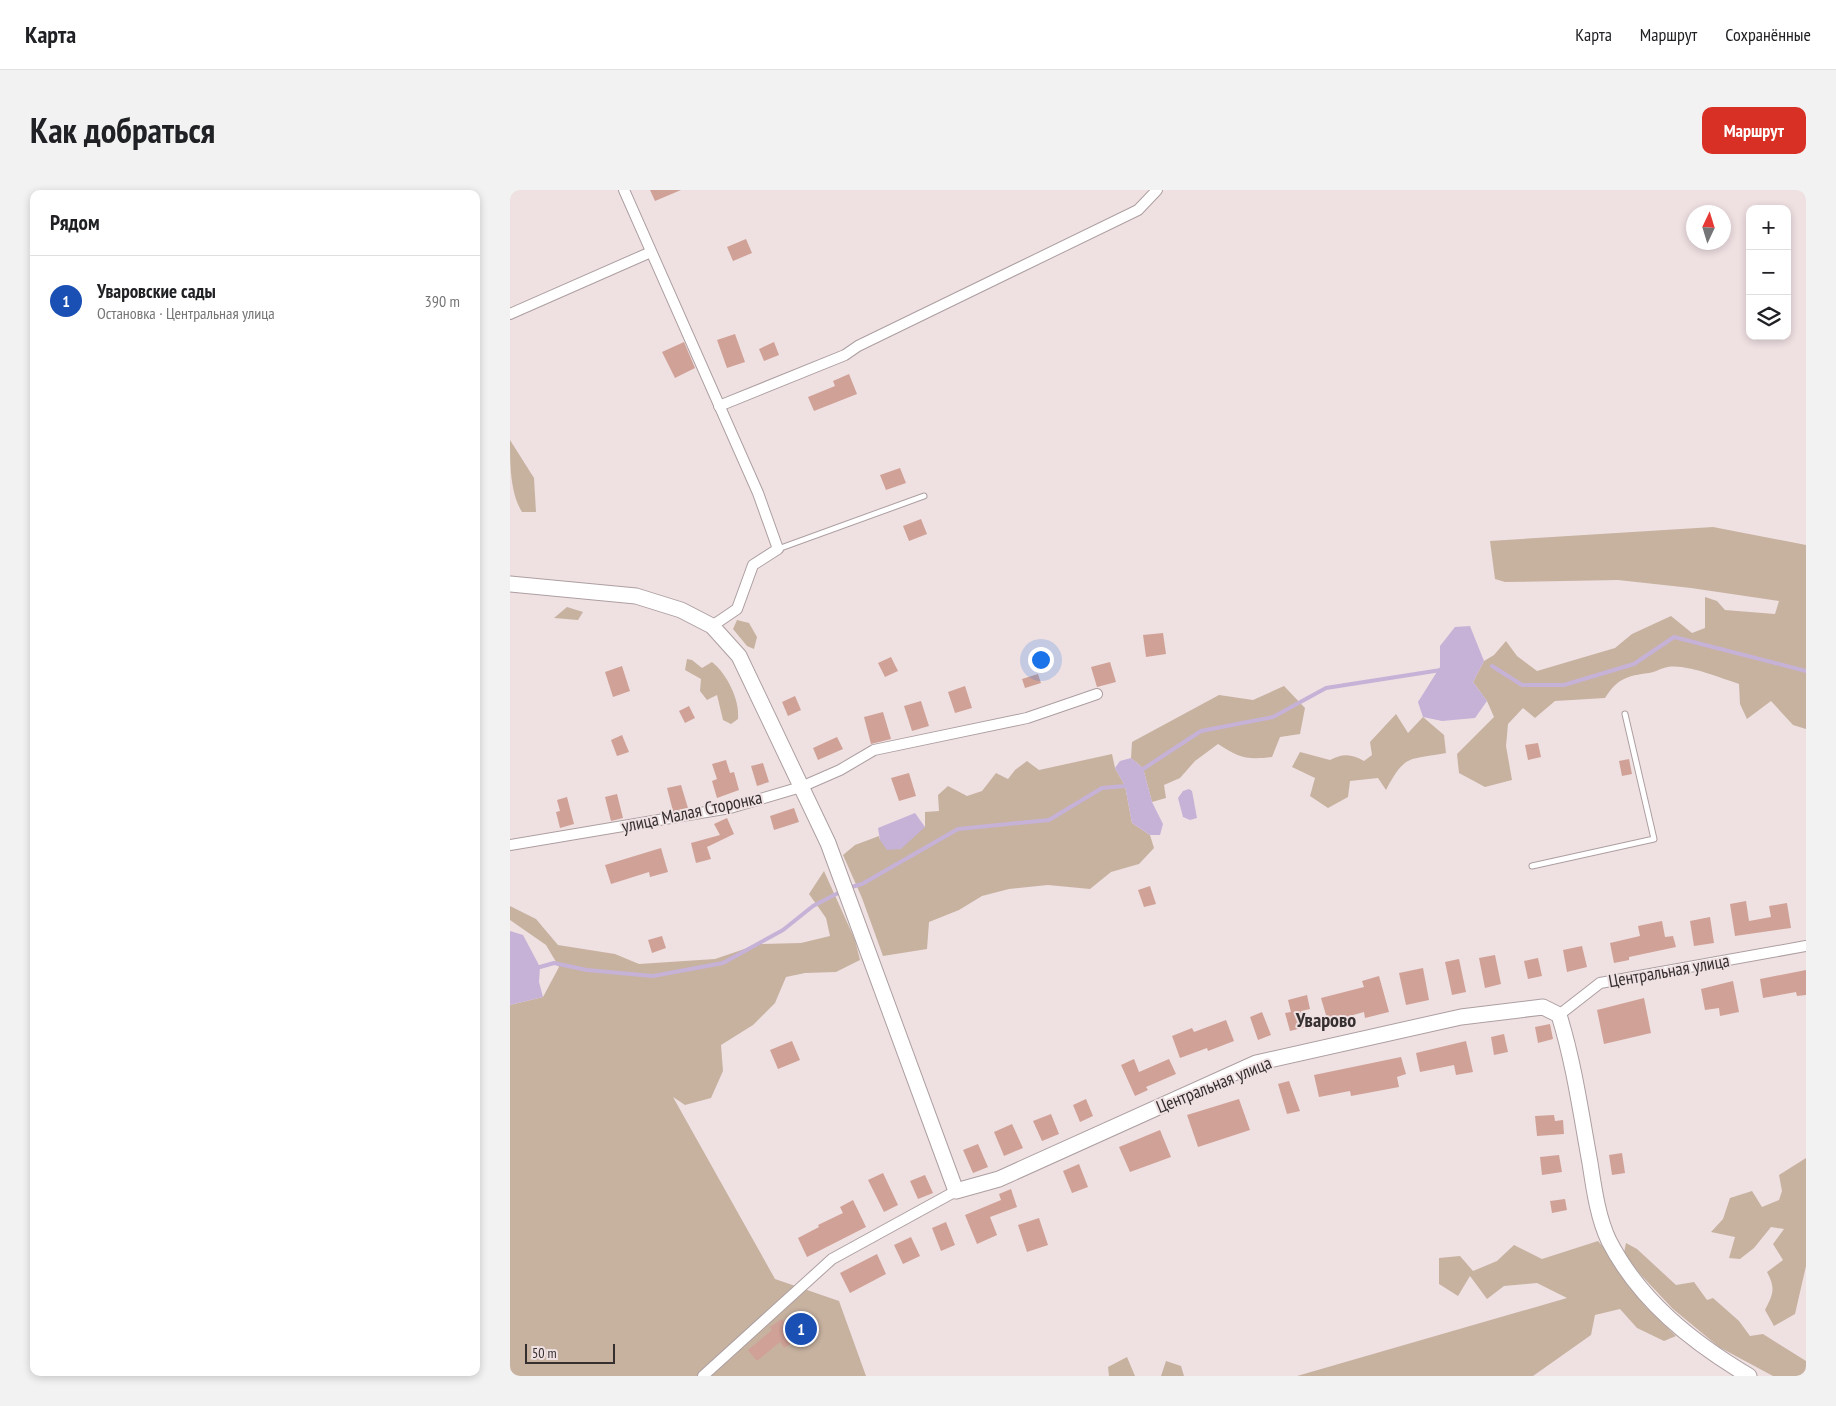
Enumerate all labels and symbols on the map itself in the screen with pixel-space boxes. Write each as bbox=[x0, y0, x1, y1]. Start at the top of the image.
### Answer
north arrow bbox=[1686, 205, 1731, 250]
your location bbox=[1028, 647, 1054, 673]
street label: улица Малая Сторонка bbox=[620, 785, 764, 838]
street label: Центральная улица bbox=[1607, 949, 1731, 992]
district label: Уварово bbox=[1295, 1007, 1356, 1033]
street label: Центральная улица bbox=[1153, 1051, 1275, 1118]
pin: 1 bbox=[785, 1310, 817, 1348]
scale bar bbox=[525, 1341, 615, 1364]

